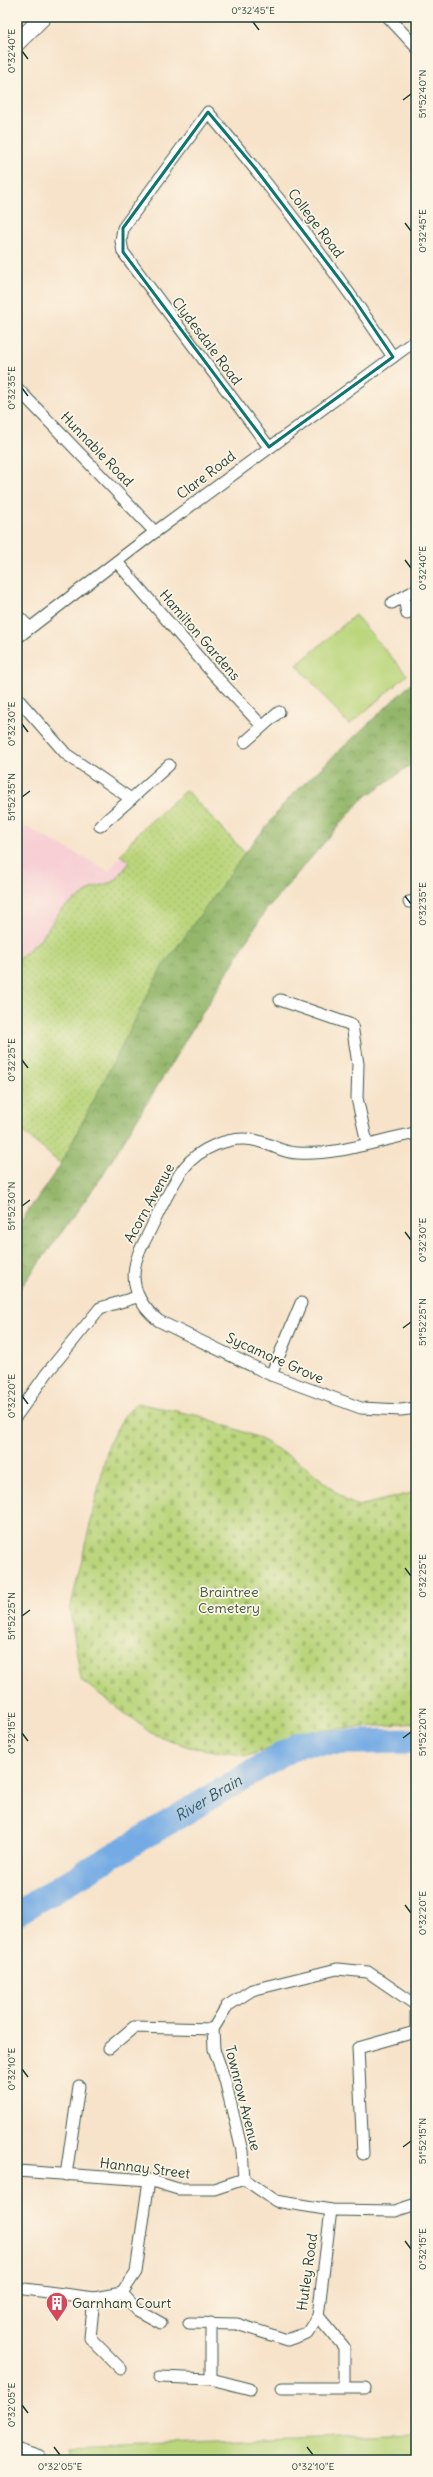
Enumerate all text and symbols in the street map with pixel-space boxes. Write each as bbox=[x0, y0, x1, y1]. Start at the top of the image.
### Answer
text: 0°32'45"E bbox=[231, 4, 275, 17]
text: 0°32'40"E bbox=[5, 29, 18, 73]
text: 51°52'40"N bbox=[416, 70, 429, 118]
street label: College Road bbox=[284, 185, 348, 261]
text: 0°32'45"E bbox=[416, 209, 429, 253]
street label: Clydesdale Road bbox=[168, 293, 246, 389]
text: 0°32'35"E bbox=[5, 366, 18, 410]
street label: Hunnable Road bbox=[57, 408, 137, 490]
street label: Clare Road bbox=[173, 447, 239, 503]
text: 0°32'40"E bbox=[416, 546, 429, 590]
street label: Hamilton Gardens bbox=[156, 586, 244, 684]
text: 0°32'30"E bbox=[5, 702, 18, 746]
text: 51°52'35"N bbox=[5, 773, 18, 821]
text: 0°32'35"E bbox=[416, 882, 429, 926]
text: 0°32'25"E bbox=[5, 1038, 18, 1082]
street label: Acorn Avenue bbox=[120, 1160, 178, 1246]
text: 51°52'30"N bbox=[5, 1182, 18, 1230]
text: 0°32'30"E bbox=[416, 1218, 429, 1262]
text: 51°52'25"N bbox=[416, 1298, 429, 1346]
street label: Sycamore Grove bbox=[223, 1328, 327, 1388]
text: 0°32'20"E bbox=[5, 1374, 18, 1418]
text: 0°32'25"E bbox=[416, 1554, 429, 1598]
park label: Braintree Cemetery bbox=[198, 1583, 260, 1617]
text: 51°52'25"N bbox=[5, 1592, 18, 1640]
text: 51°52'20"N bbox=[416, 1708, 429, 1756]
text: 0°32'15"E bbox=[5, 1712, 18, 1754]
water label: River Brain bbox=[171, 1771, 245, 1825]
text: 0°32'20"E bbox=[416, 1891, 429, 1935]
street label: Townrow Avenue bbox=[221, 2043, 265, 2153]
text: 0°32'10"E bbox=[5, 2047, 18, 2090]
text: 51°52'15"N bbox=[416, 2118, 429, 2164]
street label: Hannay Street bbox=[99, 2154, 191, 2183]
text: 0°32'15"E bbox=[416, 2228, 429, 2270]
street label: Hutley Road bbox=[293, 2232, 321, 2312]
building icon: Garnham Court bbox=[44, 2290, 70, 2323]
place label: Garnham Court bbox=[72, 2294, 171, 2312]
text: 0°32'05"E bbox=[5, 2383, 18, 2427]
text: 0°32'05"E bbox=[38, 2460, 82, 2473]
text: 0°32'10"E bbox=[292, 2460, 335, 2473]

